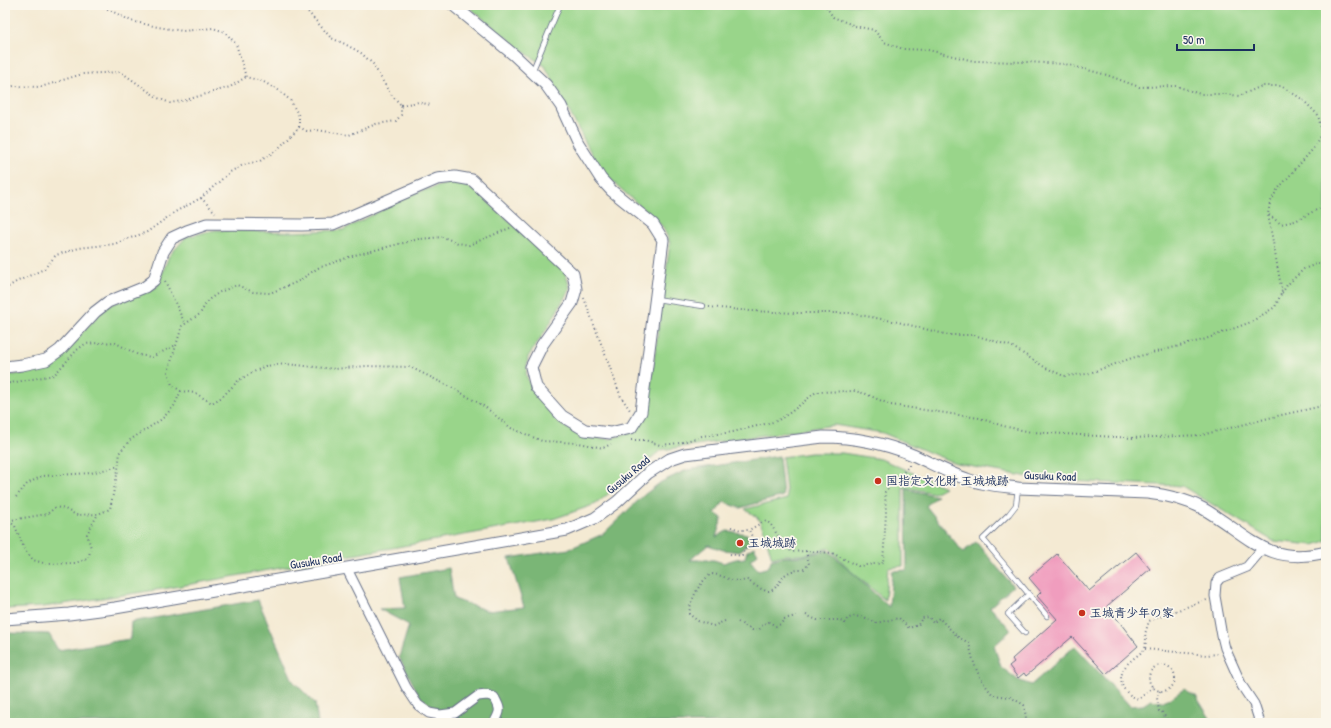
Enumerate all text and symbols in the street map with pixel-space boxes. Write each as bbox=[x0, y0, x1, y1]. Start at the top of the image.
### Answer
scale bar bbox=[1177, 26, 1254, 52]
text: 50 m bbox=[1183, 31, 1204, 48]
street label: Gusuku Road bbox=[602, 451, 653, 498]
street label: Gusuku Road bbox=[1024, 466, 1077, 485]
place label: 国指定文化財 玉城城跡 bbox=[886, 472, 1009, 489]
marker: 国指定文化財 玉城城跡 bbox=[873, 476, 883, 486]
place label: 玉城城跡 bbox=[748, 534, 796, 551]
marker: 玉城城跡 bbox=[735, 538, 745, 548]
street label: Gusuku Road bbox=[289, 548, 343, 573]
place label: 玉城青少年の家 bbox=[1090, 604, 1174, 621]
marker: 玉城青少年の家 bbox=[1077, 608, 1087, 618]

